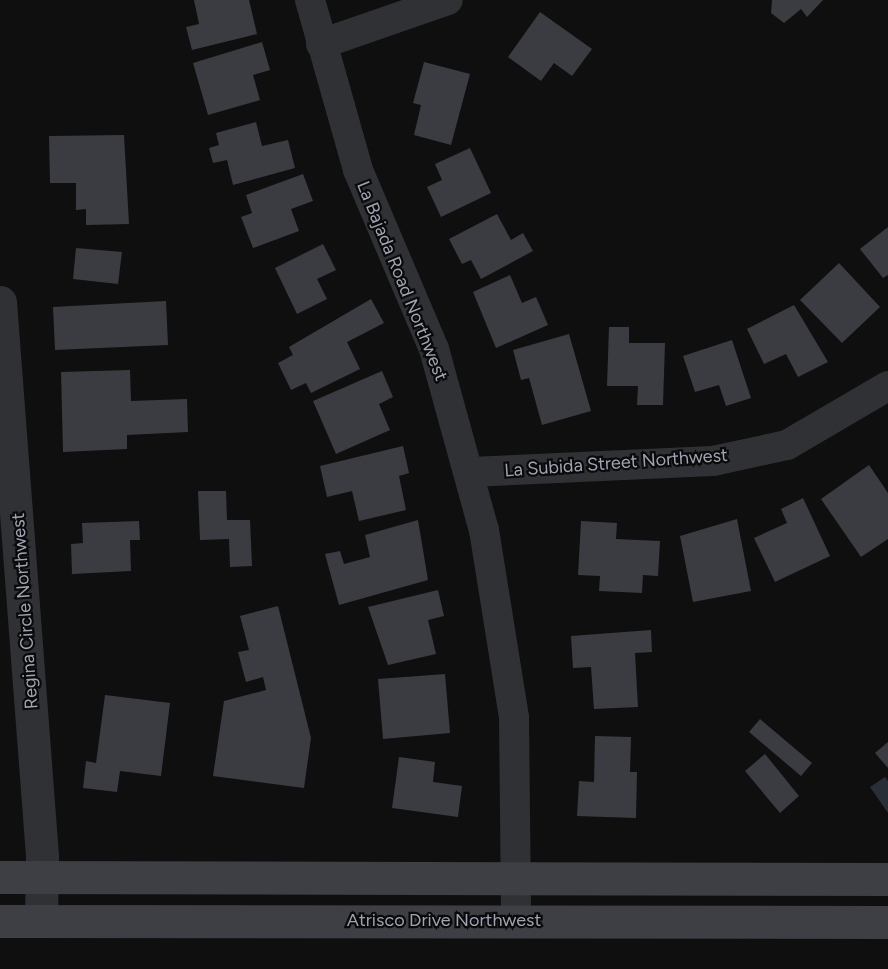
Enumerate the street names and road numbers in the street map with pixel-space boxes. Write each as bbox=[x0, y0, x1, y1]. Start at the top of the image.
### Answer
street label: La Bajada Road Northwest bbox=[352, 178, 452, 384]
street label: La Subida Street Northwest bbox=[504, 444, 728, 482]
street label: Regina Circle Northwest bbox=[7, 512, 43, 710]
street label: Atrisco Drive Northwest bbox=[347, 909, 541, 931]

